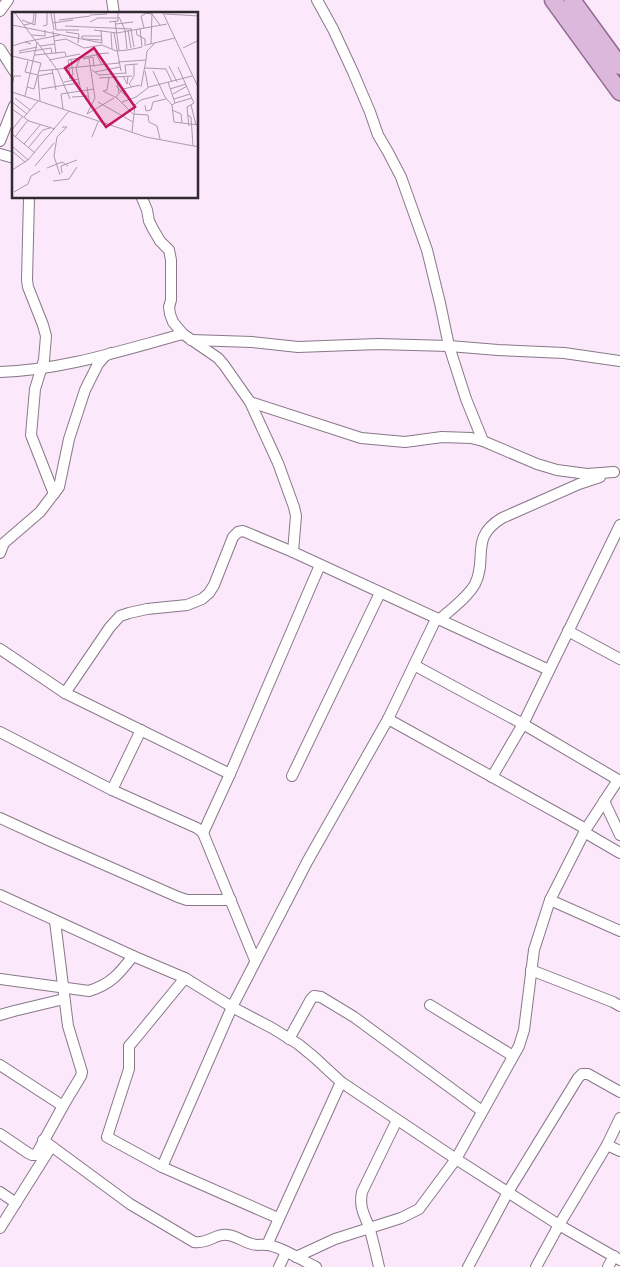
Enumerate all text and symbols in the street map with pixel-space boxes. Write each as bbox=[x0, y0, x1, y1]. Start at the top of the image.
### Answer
inset map bbox=[12, 12, 199, 199]

